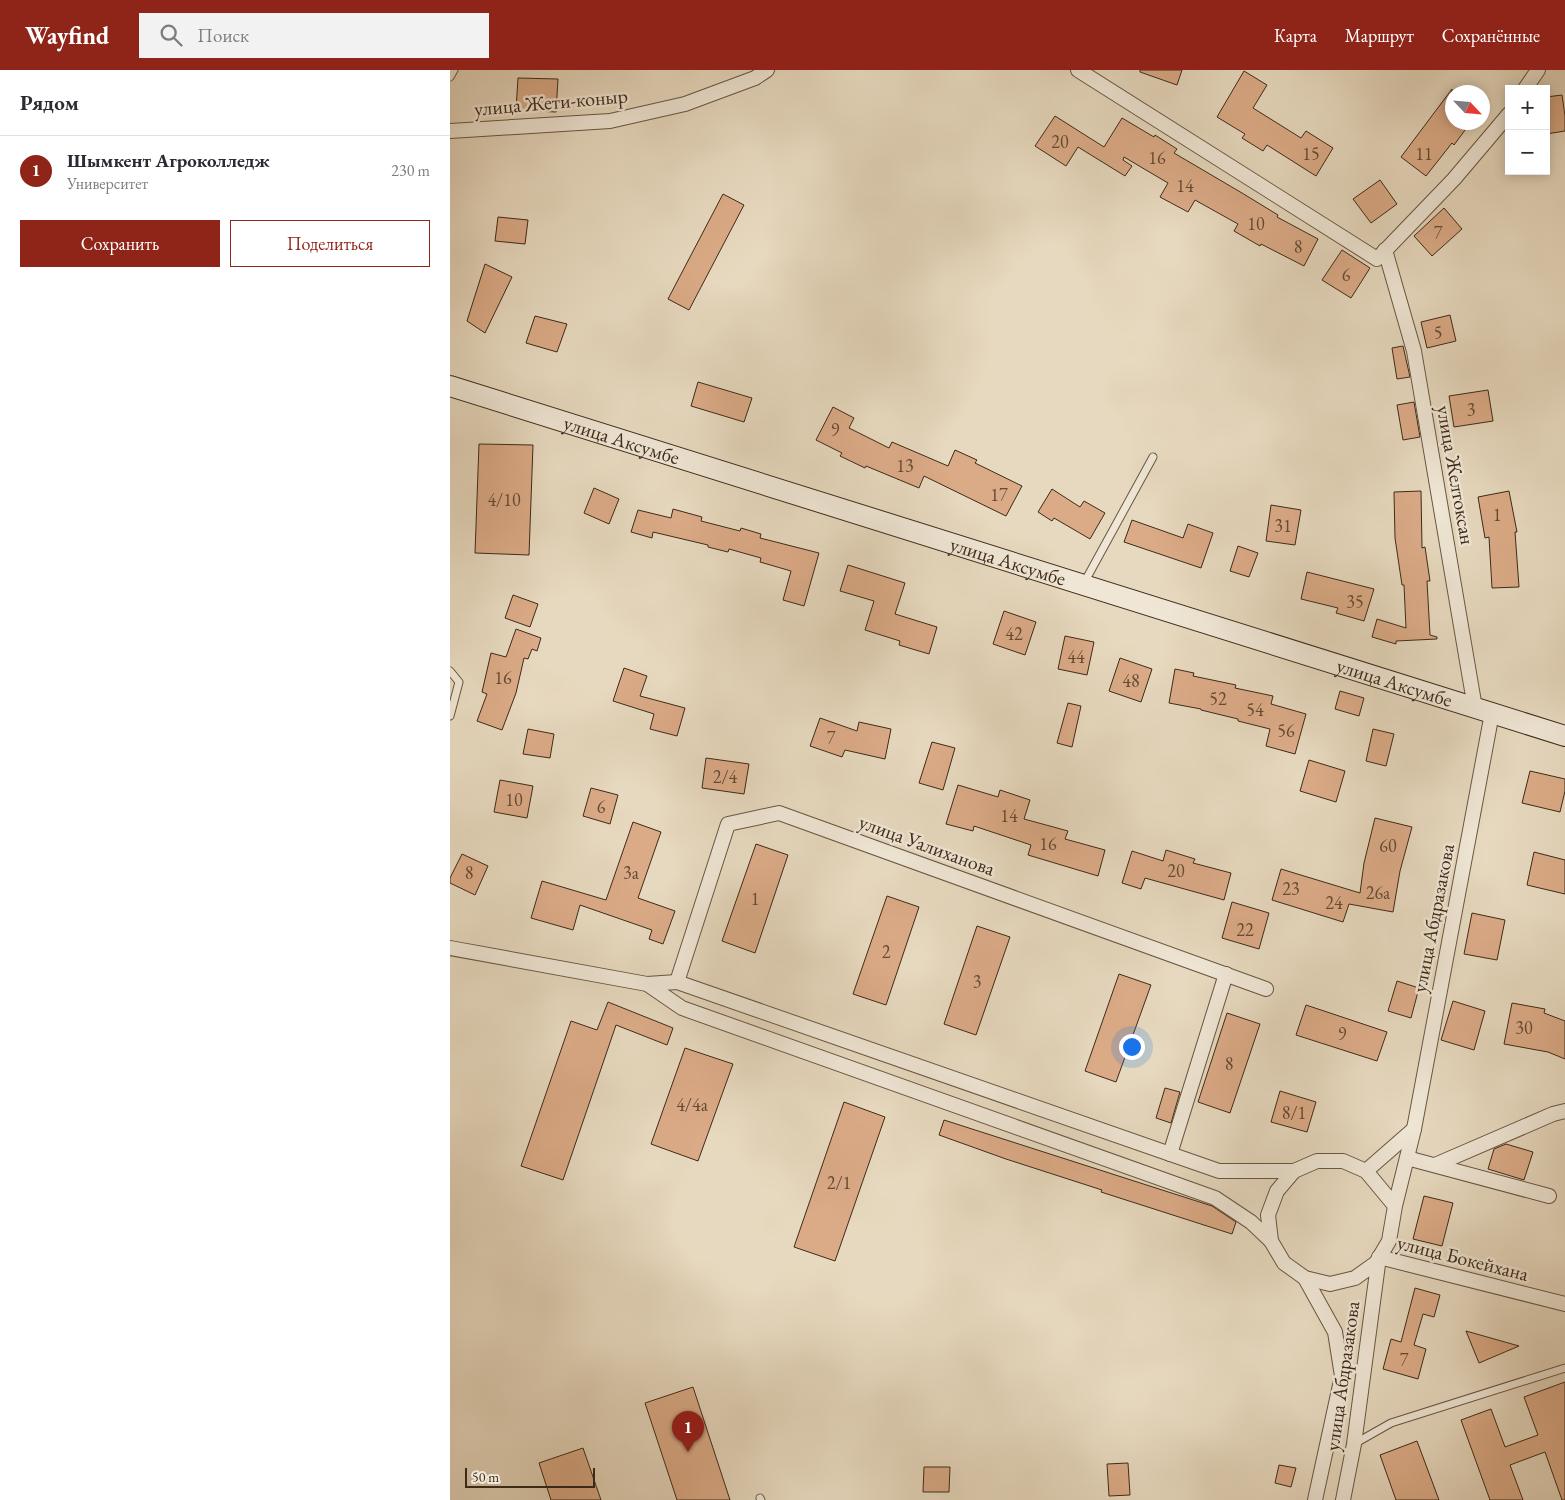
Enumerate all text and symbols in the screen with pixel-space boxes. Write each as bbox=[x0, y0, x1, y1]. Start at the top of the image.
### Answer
search box bbox=[139, 13, 489, 58]
text: Wayfind bbox=[25, 20, 109, 51]
icon: search bbox=[157, 21, 185, 49]
text: Поиск bbox=[197, 23, 249, 48]
text: Карта bbox=[1274, 24, 1317, 47]
text: Маршрут bbox=[1345, 24, 1414, 47]
text: Сохранённые bbox=[1442, 24, 1540, 47]
street label: улица Жети-коныр bbox=[473, 82, 629, 122]
north arrow bbox=[1445, 85, 1490, 130]
map controls bbox=[1505, 85, 1550, 175]
button: + bbox=[1505, 85, 1550, 130]
text: Рядом bbox=[20, 89, 79, 116]
house number: 20 bbox=[1051, 130, 1069, 153]
button: − bbox=[1505, 130, 1550, 175]
house number: 15 bbox=[1302, 142, 1320, 165]
house number: 11 bbox=[1415, 142, 1433, 165]
house number: 16 bbox=[1148, 146, 1166, 169]
text: Шымкент Агроколледж bbox=[67, 148, 270, 173]
text: 1 bbox=[32, 160, 40, 181]
text: 230 m bbox=[391, 160, 430, 181]
text: Университет bbox=[67, 173, 148, 194]
house number: 14 bbox=[1176, 174, 1194, 197]
house number: 10 bbox=[1247, 212, 1265, 235]
button: Сохранить bbox=[20, 220, 220, 267]
button: Поделиться bbox=[230, 220, 430, 267]
house number: 7 bbox=[1434, 221, 1443, 244]
house number: 8 bbox=[1294, 235, 1302, 258]
house number: 6 bbox=[1342, 263, 1351, 286]
house number: 5 bbox=[1434, 321, 1442, 344]
house number: 3 bbox=[1467, 398, 1475, 421]
street label: улица Желтоксан bbox=[1431, 403, 1481, 547]
street label: улица Аксумбе bbox=[561, 410, 683, 470]
house number: 9 bbox=[831, 418, 840, 441]
house number: 13 bbox=[896, 454, 914, 477]
house number: 17 bbox=[990, 483, 1008, 506]
house number: 4/10 bbox=[487, 488, 521, 511]
house number: 1 bbox=[1493, 503, 1501, 526]
house number: 31 bbox=[1274, 514, 1292, 537]
street label: улица Аксумбе bbox=[947, 531, 1069, 592]
house number: 35 bbox=[1346, 590, 1364, 613]
house number: 42 bbox=[1005, 622, 1023, 645]
house number: 44 bbox=[1067, 645, 1085, 668]
street label: улица Аксумбе bbox=[1333, 652, 1456, 713]
house number: 16 bbox=[494, 666, 512, 689]
house number: 48 bbox=[1122, 669, 1140, 692]
house number: 52 bbox=[1209, 687, 1227, 710]
house number: 54 bbox=[1246, 698, 1264, 721]
house number: 56 bbox=[1277, 719, 1295, 742]
house number: 7 bbox=[827, 726, 836, 749]
house number: 2/4 bbox=[713, 765, 738, 788]
house number: 10 bbox=[505, 788, 523, 811]
house number: 6 bbox=[597, 795, 606, 818]
house number: 14 bbox=[1000, 804, 1018, 827]
street label: улица Уалиханова bbox=[856, 808, 998, 882]
house number: 16 bbox=[1039, 832, 1057, 855]
house number: 60 bbox=[1379, 834, 1397, 857]
street label: улица Абдразакова bbox=[1406, 841, 1460, 995]
house number: 20 bbox=[1167, 859, 1185, 882]
house number: 8 bbox=[465, 861, 473, 884]
house number: 3а bbox=[623, 861, 640, 884]
house number: 23 bbox=[1282, 877, 1300, 900]
house number: 26а bbox=[1366, 881, 1391, 904]
house number: 1 bbox=[751, 887, 759, 910]
house number: 24 bbox=[1325, 891, 1343, 914]
house number: 22 bbox=[1236, 918, 1254, 941]
house number: 2 bbox=[882, 940, 891, 963]
house number: 3 bbox=[973, 970, 981, 993]
house number: 30 bbox=[1515, 1016, 1533, 1039]
house number: 9 bbox=[1338, 1022, 1347, 1045]
your location bbox=[1119, 1034, 1145, 1060]
house number: 8 bbox=[1225, 1052, 1233, 1075]
house number: 4/4а bbox=[676, 1093, 709, 1116]
house number: 8/1 bbox=[1282, 1101, 1306, 1124]
house number: 2/1 bbox=[827, 1171, 851, 1194]
street label: улица Бокейхана bbox=[1395, 1229, 1531, 1287]
street label: улица Абдразакова bbox=[1319, 1299, 1365, 1453]
house number: 7 bbox=[1400, 1348, 1409, 1371]
pin: 1 bbox=[672, 1411, 704, 1452]
scale bar bbox=[465, 1465, 595, 1488]
text: 50 m bbox=[472, 1468, 499, 1486]

